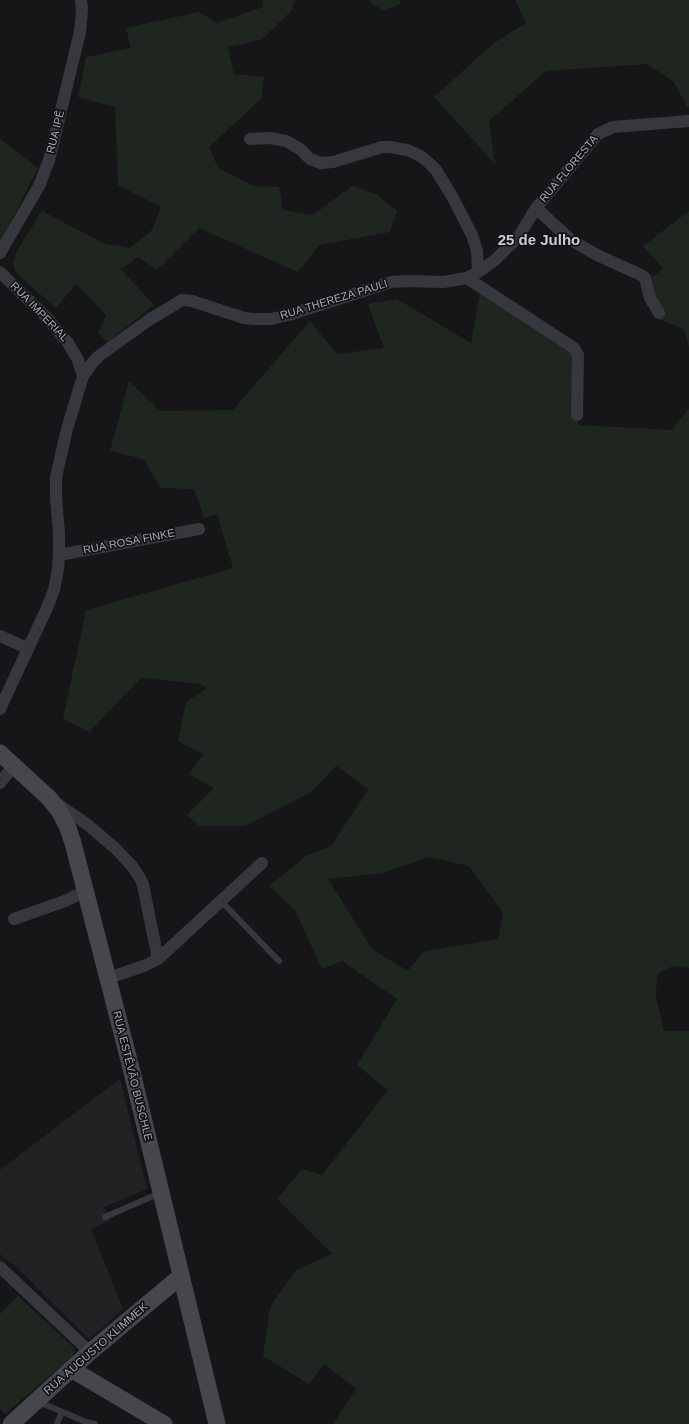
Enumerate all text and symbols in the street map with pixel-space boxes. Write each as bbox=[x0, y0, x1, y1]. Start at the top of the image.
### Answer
street label: RUA IPÊ bbox=[44, 109, 68, 155]
street label: RUA FLORESTA bbox=[537, 133, 601, 205]
district label: 25 de Julho bbox=[498, 232, 580, 250]
street label: RUA THEREZA PAULI bbox=[279, 277, 389, 323]
street label: RUA IMPERIAL bbox=[7, 279, 71, 345]
street label: RUA ROSA FINKE bbox=[82, 527, 176, 557]
street label: RUA ESTÊVÃO BUSCHLE bbox=[109, 1010, 155, 1142]
street label: RUA AUGUSTO KLIMMEK bbox=[41, 1300, 151, 1398]

